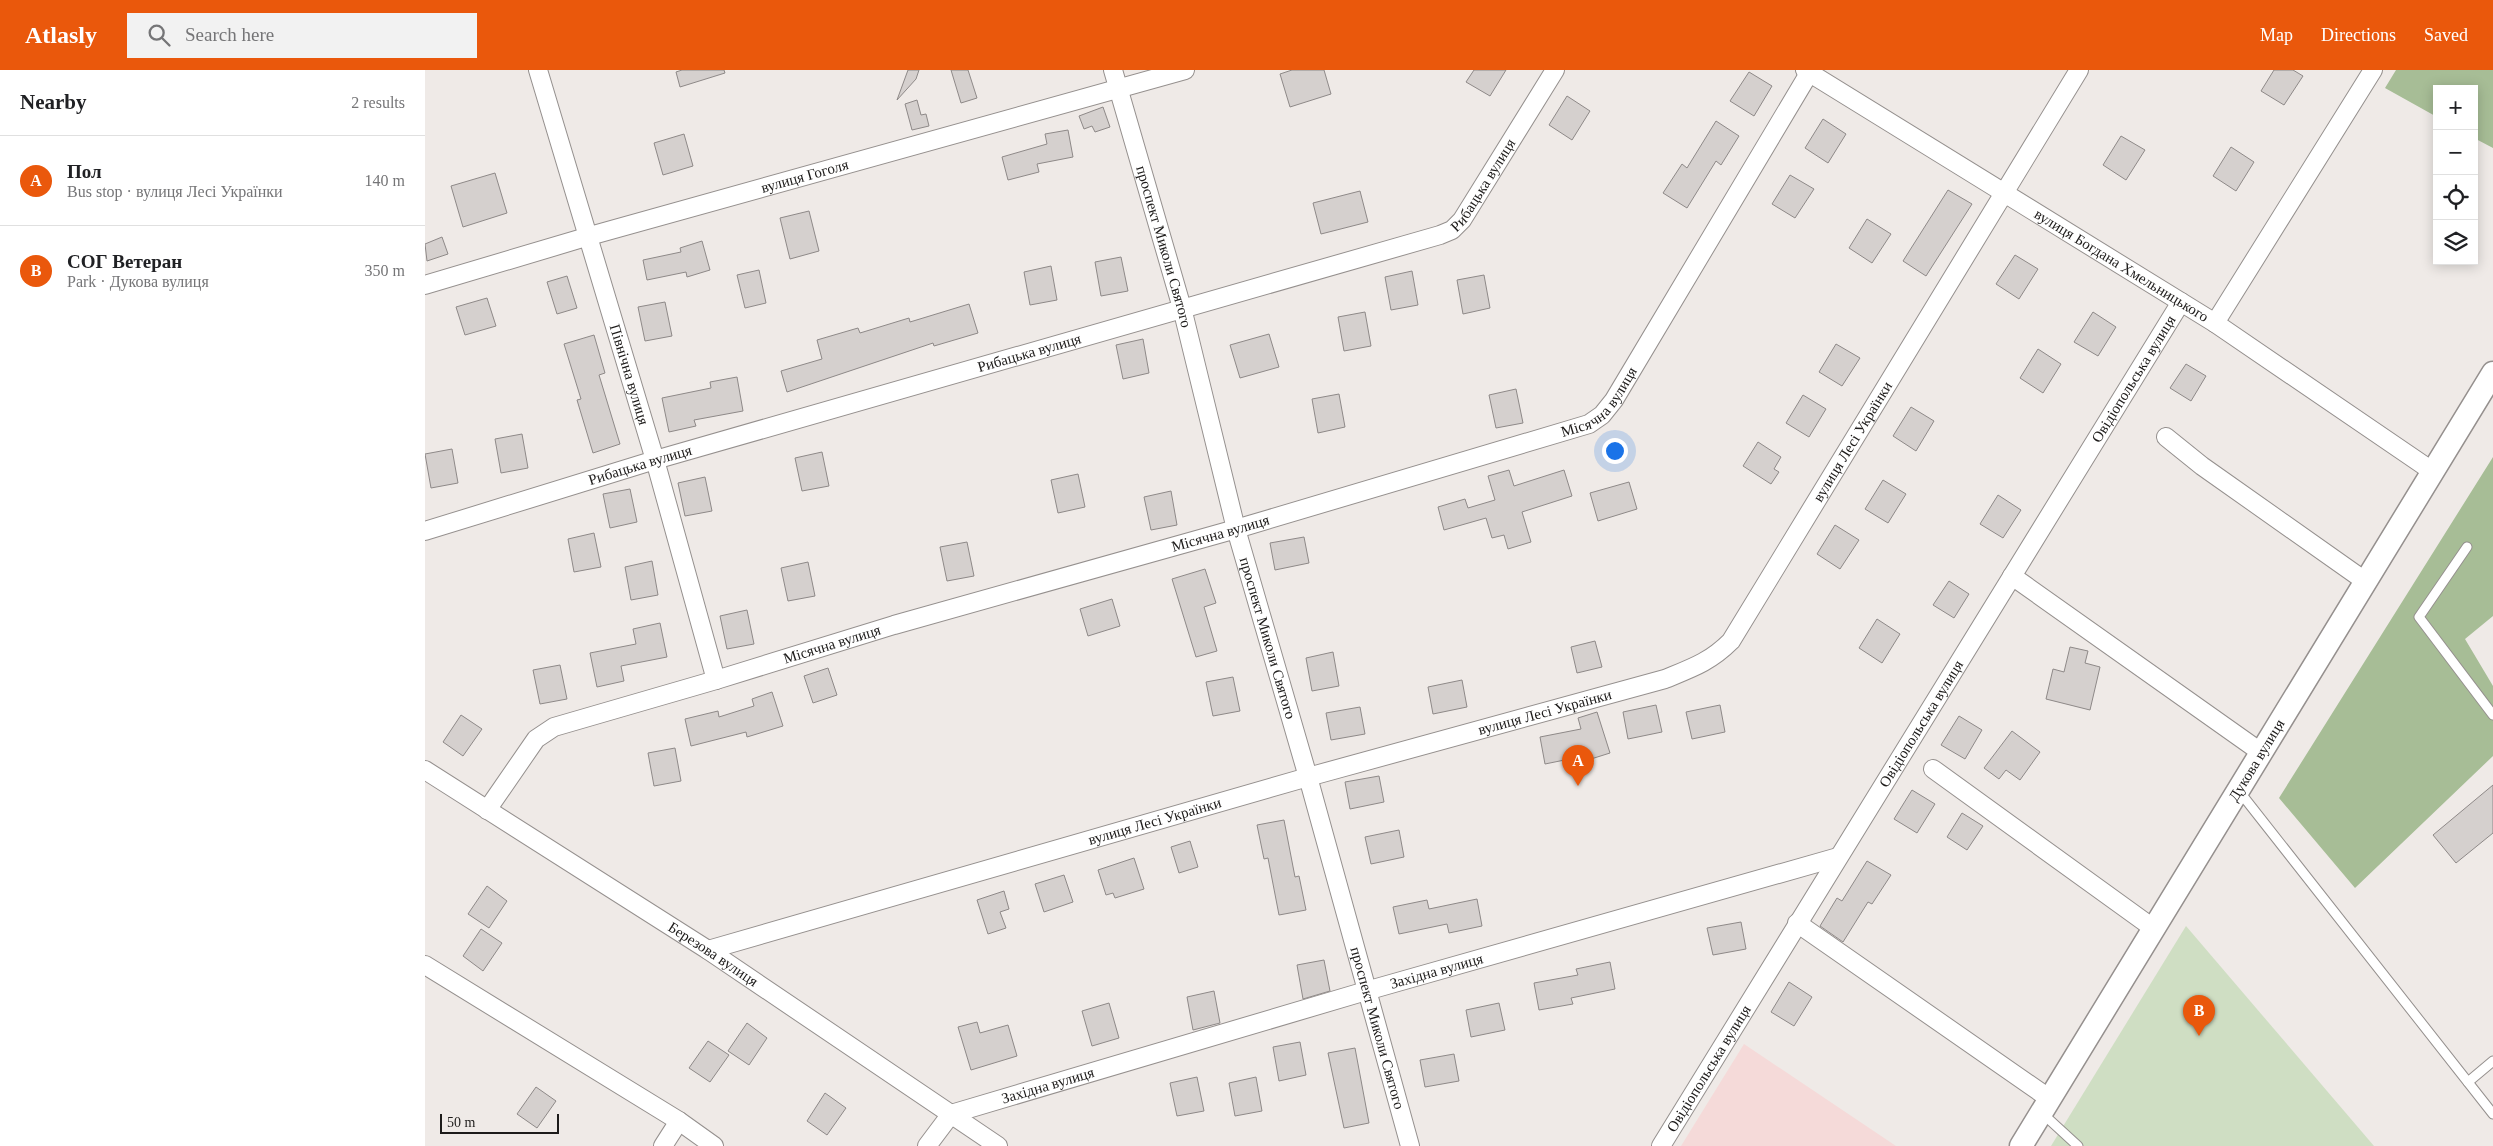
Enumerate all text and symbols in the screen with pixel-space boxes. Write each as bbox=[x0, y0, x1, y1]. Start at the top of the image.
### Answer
search box bbox=[127, 13, 477, 58]
icon: search bbox=[145, 21, 173, 49]
text: Atlasly bbox=[25, 22, 97, 48]
text: Search here bbox=[185, 24, 274, 45]
text: Map bbox=[2260, 25, 2293, 45]
text: Directions bbox=[2321, 25, 2396, 45]
text: Saved bbox=[2424, 25, 2468, 45]
map controls bbox=[2433, 85, 2478, 265]
button: + bbox=[2433, 85, 2478, 130]
text: Nearby bbox=[20, 90, 87, 114]
text: 2 results bbox=[351, 94, 405, 111]
button: − bbox=[2433, 130, 2478, 175]
street label: Рибацька вулиця bbox=[1447, 136, 1518, 235]
street label: вулиця Гоголя bbox=[759, 156, 850, 196]
text: Пол bbox=[67, 161, 102, 182]
street label: проспект Миколи Святого bbox=[1133, 164, 1195, 329]
text: A bbox=[30, 172, 42, 189]
text: 140 m bbox=[365, 172, 405, 189]
button: locate bbox=[2433, 175, 2478, 220]
text: Bus stop · вулиця Лесі Українки bbox=[67, 183, 283, 200]
street label: вулиця Богдана Хмельницького bbox=[2032, 206, 2212, 325]
button: layers bbox=[2433, 220, 2478, 265]
text: СОГ Ветеран bbox=[67, 251, 182, 272]
text: B bbox=[31, 262, 41, 279]
text: 350 m bbox=[365, 262, 405, 279]
text: Park · Дукова вулиця bbox=[67, 273, 209, 290]
street label: Овідіопольська вулиця bbox=[2089, 312, 2179, 445]
street label: Північна вулиця bbox=[607, 322, 652, 427]
street label: Рибацька вулиця bbox=[976, 330, 1083, 375]
street label: Місячна вулиця bbox=[1559, 364, 1640, 440]
street label: вулиця Лесі Українки bbox=[1810, 379, 1895, 505]
your location bbox=[1602, 438, 1628, 464]
street label: Рибацька вулиця bbox=[587, 442, 694, 488]
street label: Місячна вулиця bbox=[1170, 512, 1271, 555]
street label: проспект Миколи Святого bbox=[1237, 555, 1299, 721]
street label: Місячна вулиця bbox=[781, 622, 883, 667]
street label: Овідіопольська вулиця bbox=[1876, 657, 1966, 790]
street label: вулиця Лесі Українки bbox=[1476, 686, 1613, 738]
street label: Дукова вулиця bbox=[2226, 716, 2288, 804]
pin: A bbox=[1562, 745, 1594, 786]
street label: вулиця Лесі Українки bbox=[1086, 794, 1223, 848]
street label: Березова вулиця bbox=[665, 919, 761, 990]
street label: проспект Миколи Святого bbox=[1347, 945, 1407, 1111]
street label: Західна вулиця bbox=[1388, 950, 1485, 992]
pin: B bbox=[2183, 995, 2215, 1036]
street label: Овідіопольська вулиця bbox=[1664, 1002, 1754, 1135]
street label: Західна вулиця bbox=[1000, 1064, 1096, 1107]
scale bar bbox=[440, 1111, 559, 1134]
text: 50 m bbox=[447, 1115, 475, 1130]

